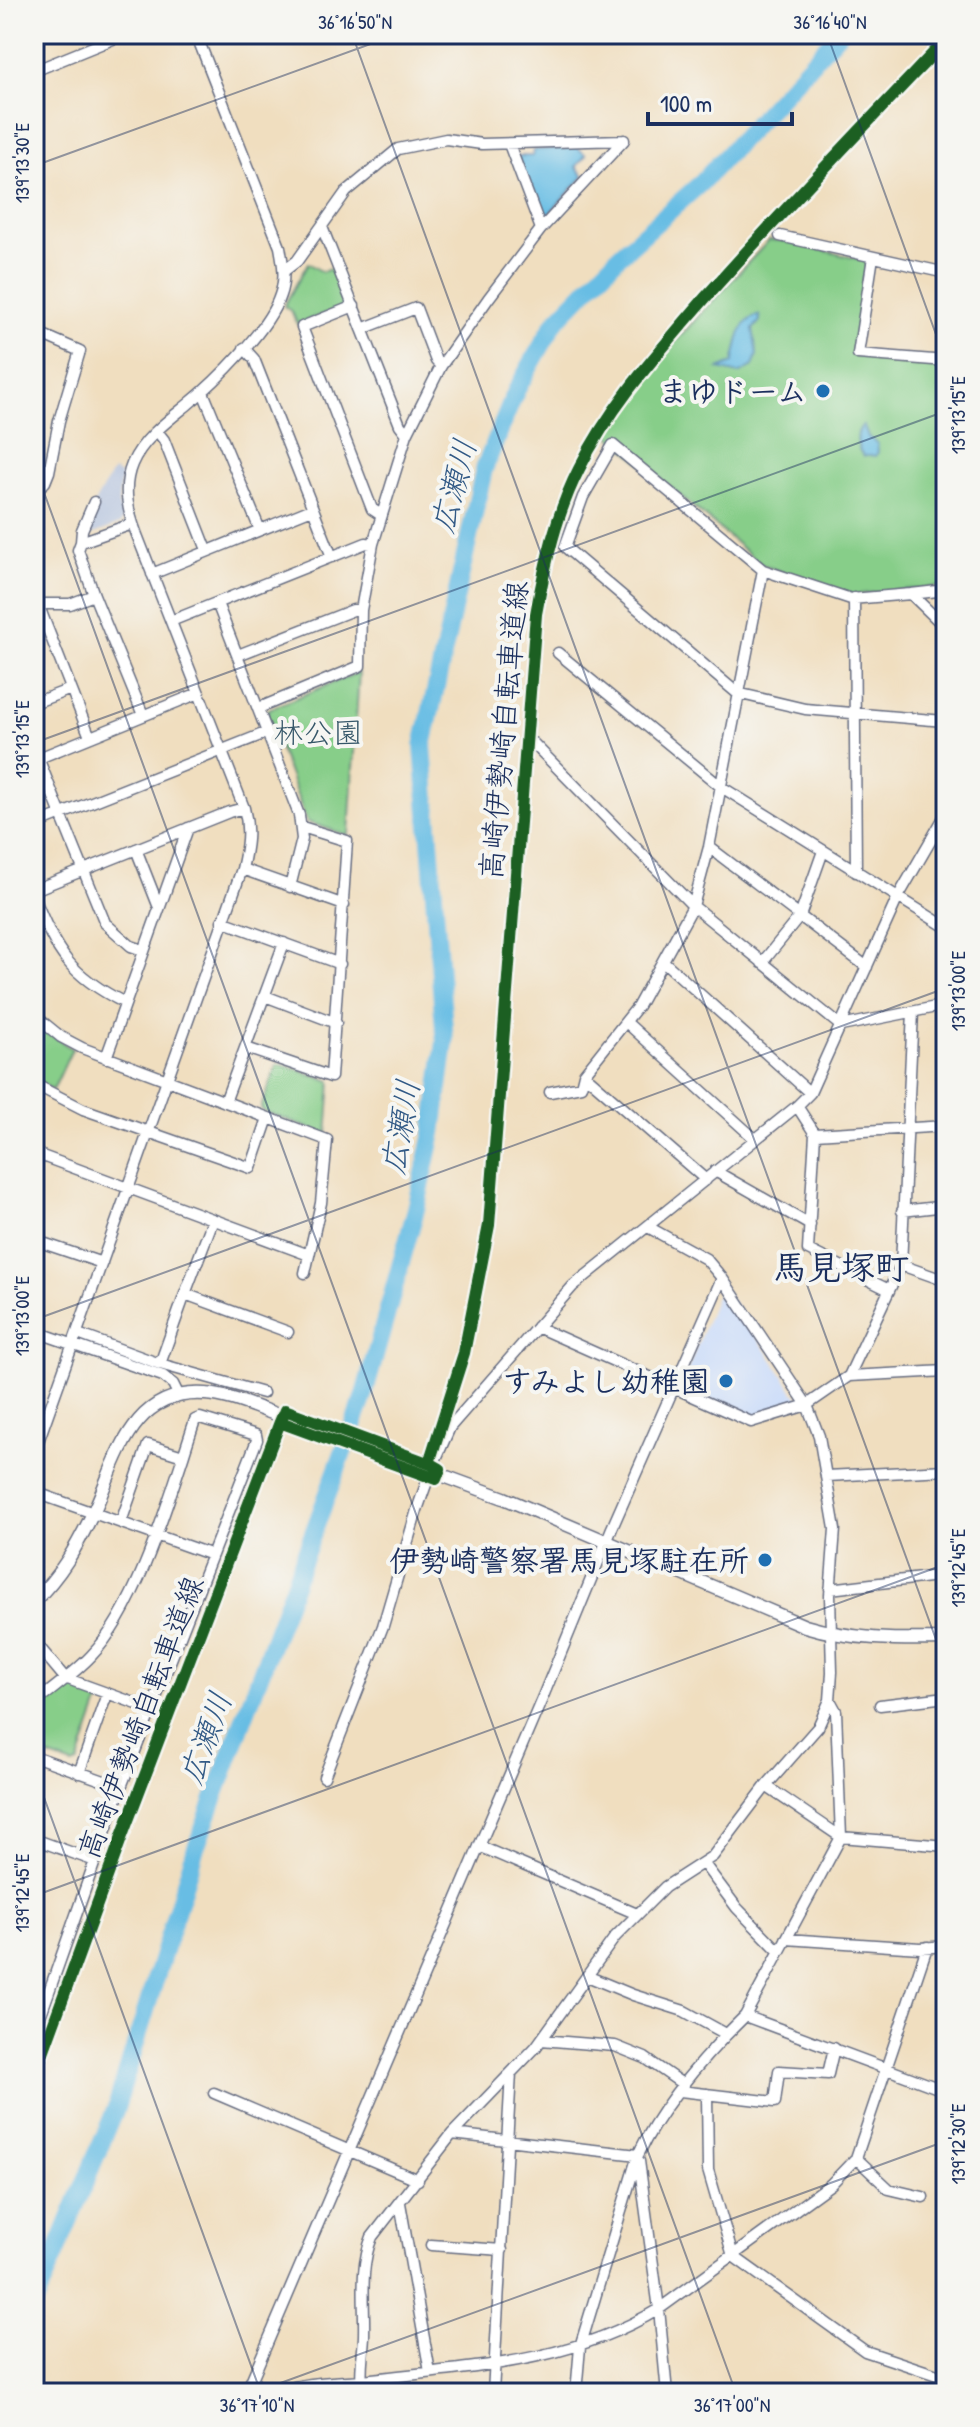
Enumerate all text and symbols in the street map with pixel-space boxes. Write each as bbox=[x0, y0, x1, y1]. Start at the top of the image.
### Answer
text: 36°16'50"N bbox=[318, 8, 392, 35]
text: 36°16'40"N bbox=[793, 8, 867, 35]
scale bar bbox=[648, 76, 792, 126]
text: 100 m bbox=[660, 87, 712, 119]
text: 139°13'30"E bbox=[8, 123, 35, 203]
place label: まゆドーム bbox=[658, 371, 807, 411]
text: 139°13'15"E bbox=[944, 376, 971, 454]
marker: まゆドーム bbox=[814, 382, 832, 400]
water label: 広瀬川 bbox=[420, 434, 486, 538]
street label: 高崎伊勢崎自転車道線 bbox=[470, 579, 536, 881]
text: 139°13'15"E bbox=[8, 700, 35, 778]
park label: 林公園 bbox=[273, 712, 363, 752]
text: 139°13'00"E bbox=[944, 951, 971, 1031]
water label: 広瀬川 bbox=[370, 1076, 430, 1178]
district label: 馬見塚町 bbox=[773, 1244, 909, 1290]
text: 139°13'00"E bbox=[8, 1276, 35, 1356]
place label: すみよし幼稚園 bbox=[502, 1361, 710, 1401]
marker: すみよし幼稚園 bbox=[717, 1372, 735, 1390]
text: 139°12'45"E bbox=[944, 1528, 971, 1607]
place label: 伊勢崎警察署馬見塚駐在所 bbox=[389, 1540, 749, 1580]
marker: 伊勢崎警察署馬見塚駐在所 bbox=[756, 1551, 774, 1569]
street label: 高崎伊勢崎自転車道線 bbox=[68, 1570, 212, 1864]
water label: 広瀬川 bbox=[168, 1686, 242, 1790]
text: 139°12'45"E bbox=[8, 1853, 35, 1932]
text: 139°12'30"E bbox=[944, 2103, 971, 2184]
text: 36°17'10"N bbox=[220, 2391, 294, 2418]
text: 36°17'00"N bbox=[694, 2391, 770, 2418]

